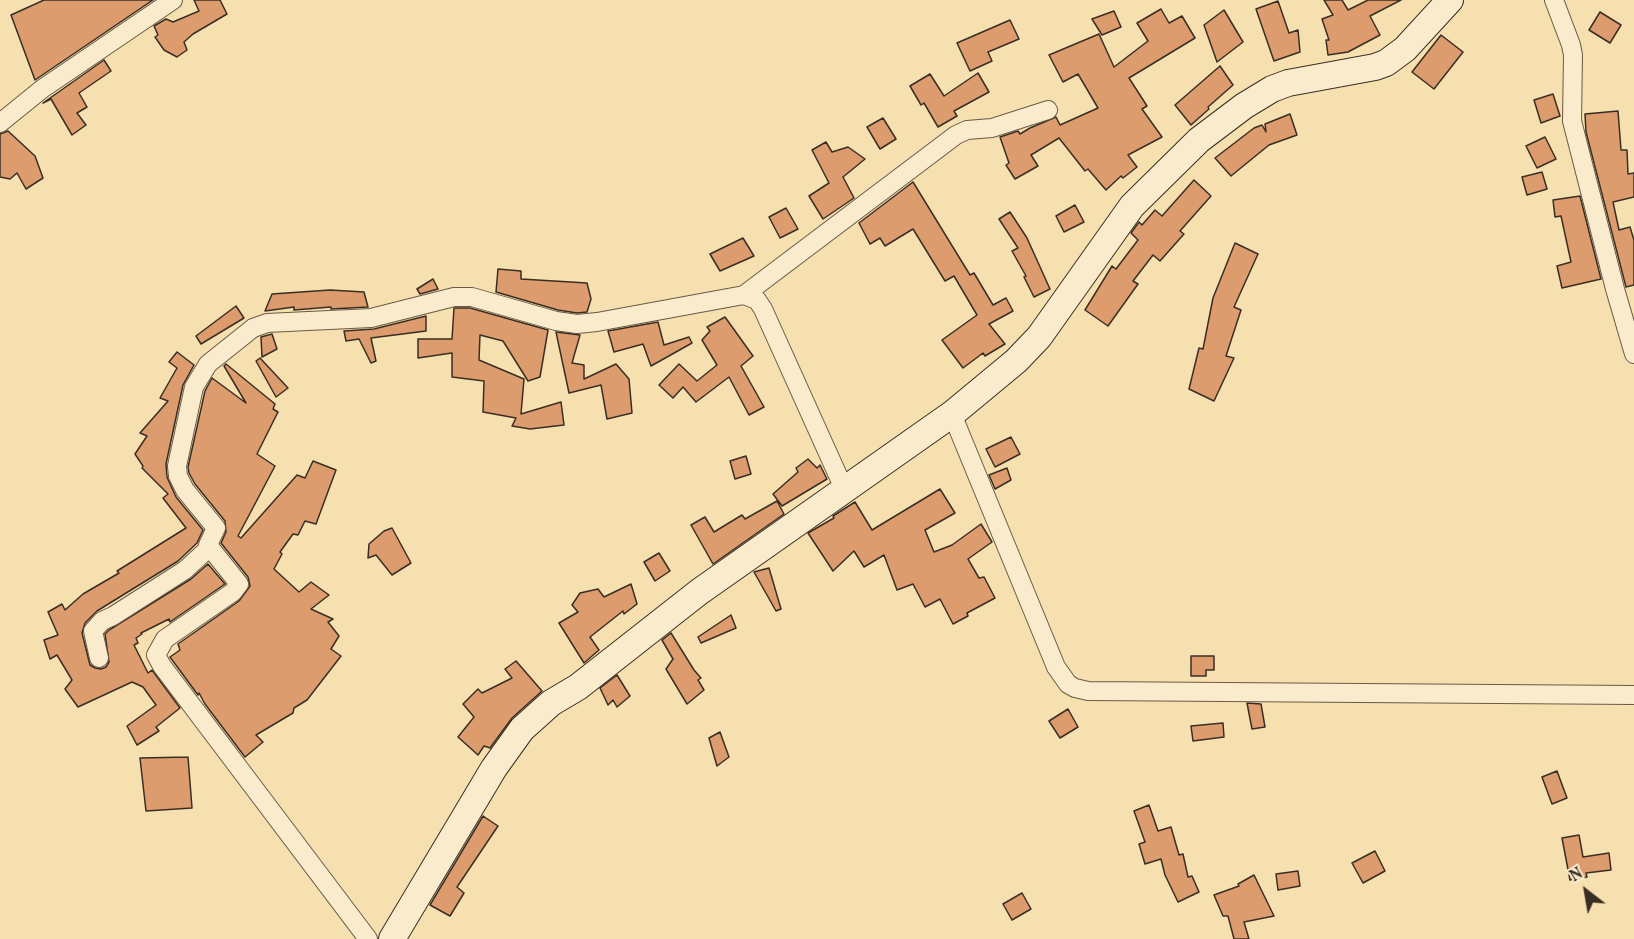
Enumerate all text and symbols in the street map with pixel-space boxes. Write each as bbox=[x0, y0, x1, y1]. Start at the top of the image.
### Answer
north arrow bbox=[1556, 861, 1616, 921]
text: N bbox=[1566, 863, 1587, 888]

